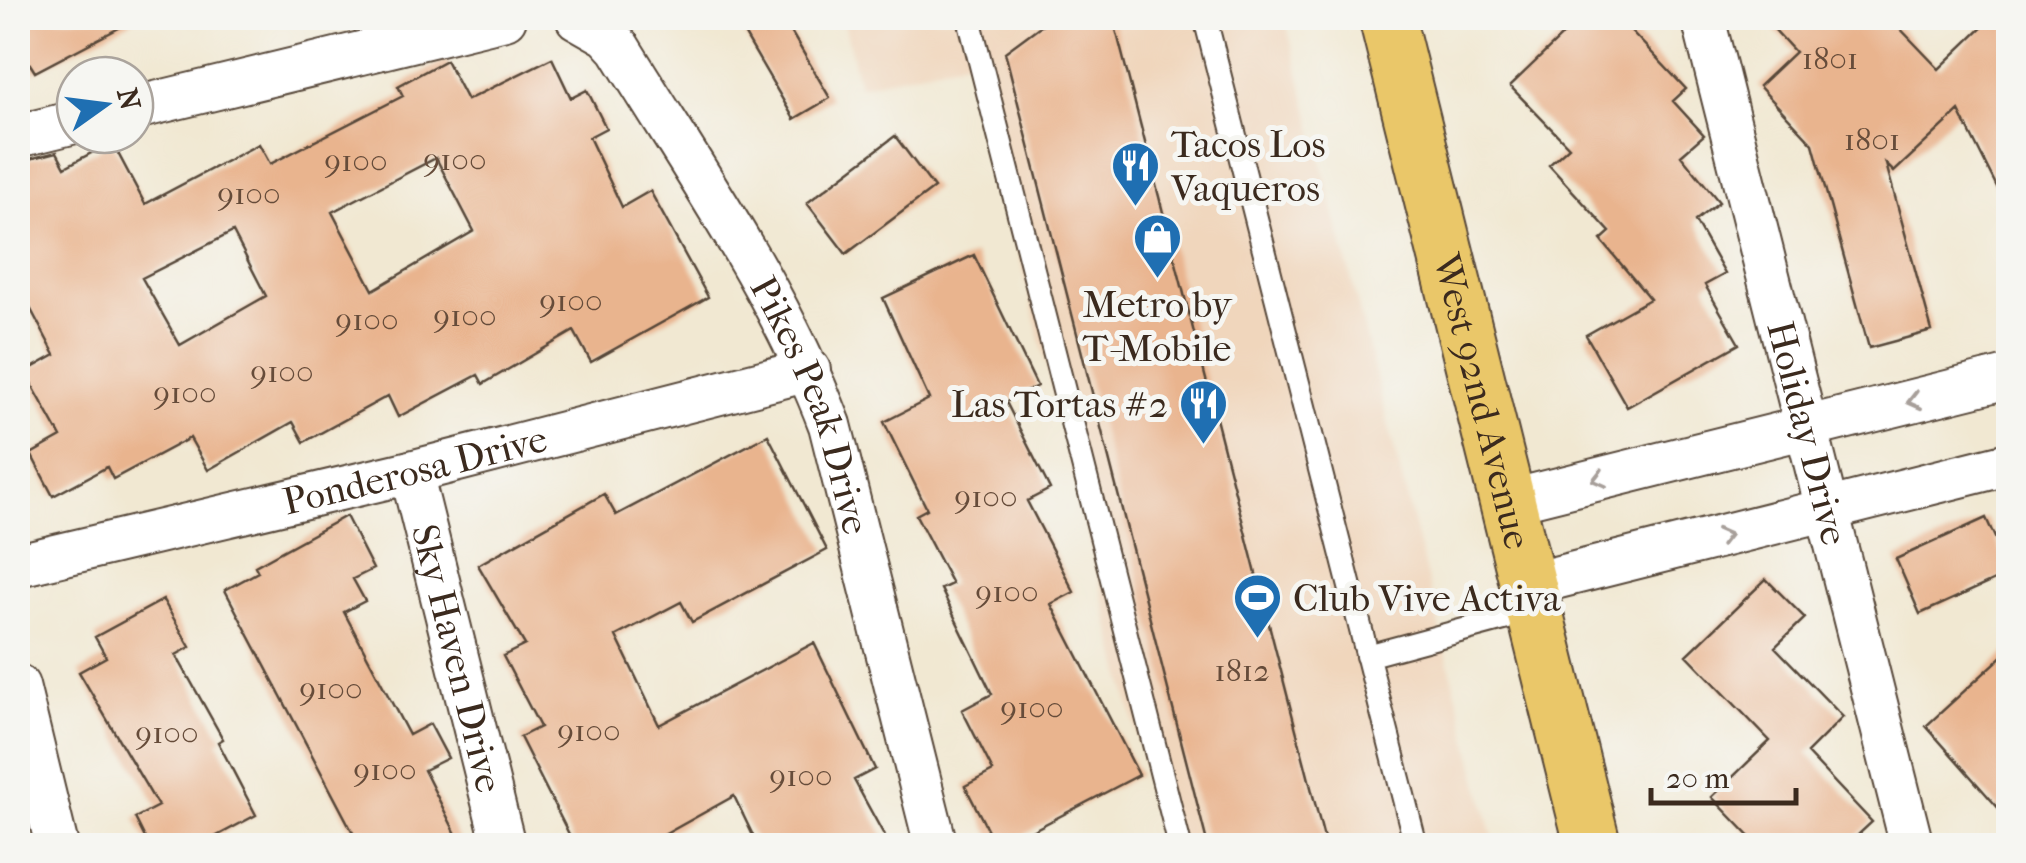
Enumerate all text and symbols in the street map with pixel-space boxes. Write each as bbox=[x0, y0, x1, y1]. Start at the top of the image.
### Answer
house number: 1801 bbox=[1802, 40, 1858, 77]
north arrow bbox=[55, 55, 155, 155]
text: N bbox=[110, 85, 148, 114]
house number: 1801 bbox=[1844, 121, 1900, 158]
place label: Tacos Los Vaqueros bbox=[1170, 122, 1326, 211]
restaurant icon: Tacos Los Vaqueros bbox=[1110, 140, 1162, 208]
house number: 9100 bbox=[423, 141, 487, 178]
house number: 9100 bbox=[324, 142, 388, 179]
house number: 9100 bbox=[217, 175, 281, 212]
shop icon: Metro by T-Mobile bbox=[1131, 212, 1183, 280]
street label: West 92nd Avenue bbox=[1423, 248, 1540, 554]
street label: Pikes Peak Drive bbox=[741, 269, 879, 539]
house number: 9100 bbox=[539, 282, 603, 319]
place label: Metro by T-Mobile bbox=[1082, 282, 1233, 371]
house number: 9100 bbox=[433, 297, 497, 334]
house number: 9100 bbox=[335, 301, 399, 338]
street label: Holiday Drive bbox=[1757, 317, 1857, 550]
house number: 9100 bbox=[250, 353, 314, 390]
house number: 9100 bbox=[153, 374, 217, 411]
restaurant icon: Las Tortas #2 bbox=[1177, 378, 1229, 446]
place label: Las Tortas #2 bbox=[951, 382, 1168, 427]
one-way arrow bbox=[1906, 389, 1923, 410]
street label: Ponderosa Drive bbox=[278, 416, 552, 525]
one-way arrow bbox=[1591, 467, 1608, 488]
house number: 9100 bbox=[954, 478, 1018, 515]
street label: Sky Haven Drive bbox=[402, 520, 512, 797]
one-way arrow bbox=[1715, 527, 1732, 548]
sports icon: Club Vive Activa bbox=[1232, 572, 1284, 640]
house number: 9100 bbox=[975, 573, 1039, 610]
place label: Club Vive Activa bbox=[1293, 576, 1561, 621]
house number: 1812 bbox=[1214, 652, 1270, 689]
house number: 9100 bbox=[299, 670, 363, 707]
house number: 9100 bbox=[1000, 689, 1064, 726]
house number: 9100 bbox=[557, 712, 621, 749]
house number: 9100 bbox=[135, 714, 199, 751]
scale bar bbox=[1651, 743, 1796, 805]
house number: 9100 bbox=[353, 751, 417, 788]
house number: 9100 bbox=[769, 757, 833, 794]
text: 20 m bbox=[1666, 761, 1729, 796]

